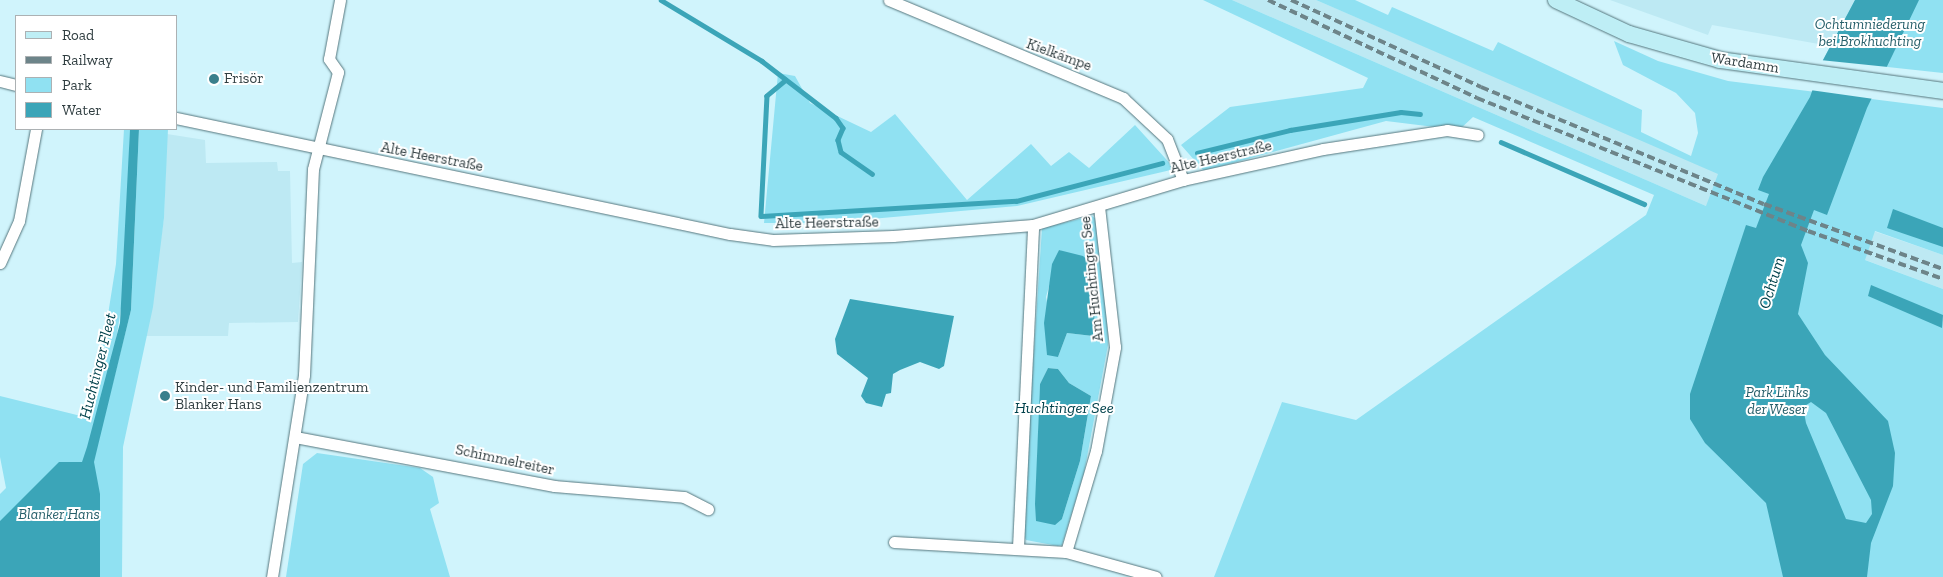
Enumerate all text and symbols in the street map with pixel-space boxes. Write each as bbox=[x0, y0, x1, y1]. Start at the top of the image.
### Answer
legend bbox=[15, 15, 178, 130]
park label: Ochtumniederung bei Brokhuchting bbox=[1815, 15, 1925, 50]
text: Road bbox=[62, 26, 94, 44]
street label: Kielkämpe bbox=[1024, 35, 1094, 75]
street label: Wardamm bbox=[1710, 49, 1780, 77]
text: Railway bbox=[62, 51, 113, 69]
place label: Frisör bbox=[224, 70, 263, 88]
marker: Frisör bbox=[208, 73, 220, 85]
text: Park bbox=[62, 76, 92, 94]
text: Water bbox=[62, 101, 102, 119]
street label: Alte Heerstraße bbox=[1168, 137, 1274, 177]
street label: Alte Heerstraße bbox=[379, 138, 485, 176]
street label: Alte Heerstraße bbox=[775, 213, 879, 233]
street label: Am Huchtinger See bbox=[1076, 215, 1108, 343]
water label: Ochtum bbox=[1755, 255, 1789, 311]
water label: Huchtinger Fleet bbox=[75, 311, 121, 421]
place label: Kinder- und Familienzentrum Blanker Hans bbox=[175, 378, 369, 413]
park label: Park Links der Weser bbox=[1745, 383, 1809, 418]
marker: Kinder- und Familienzentrum Blanker Hans bbox=[159, 390, 171, 402]
water label: Huchtinger See bbox=[1014, 398, 1114, 418]
street label: Schimmelreiter bbox=[454, 441, 556, 479]
park label: Blanker Hans bbox=[18, 506, 100, 524]

